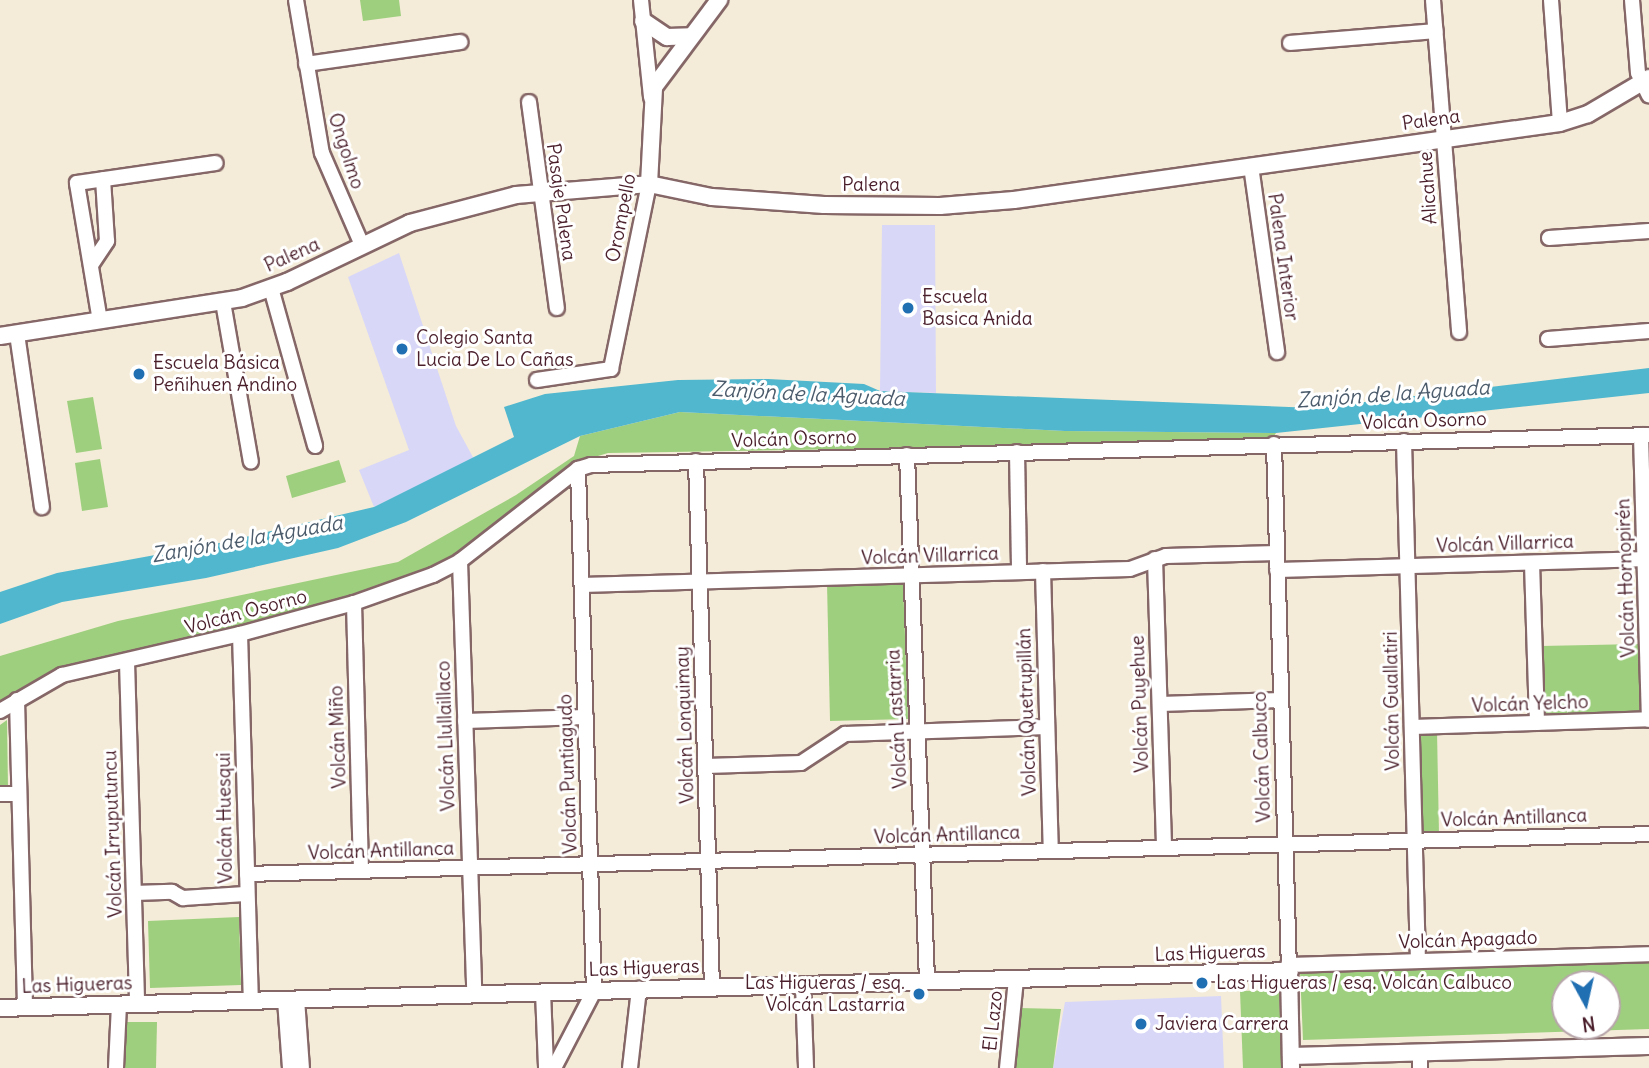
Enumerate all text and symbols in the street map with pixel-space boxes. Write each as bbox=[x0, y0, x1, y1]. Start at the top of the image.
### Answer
street label: Palena bbox=[1401, 105, 1461, 135]
street label: Ongolmo bbox=[323, 110, 369, 192]
street label: Pasaje Palena bbox=[541, 142, 581, 262]
street label: Alicahue bbox=[1414, 151, 1442, 225]
street label: Orompello bbox=[601, 172, 641, 264]
street label: Palena bbox=[842, 174, 900, 196]
street label: Palena Interior bbox=[1263, 192, 1303, 322]
street label: Palena bbox=[261, 233, 323, 277]
place label: Escuela Basica Anida bbox=[922, 286, 1033, 330]
marker: Escuela Basica Anida bbox=[900, 300, 916, 316]
place label: Colegio Santa Lucia De Lo Cañas bbox=[416, 327, 574, 371]
marker: Colegio Santa Lucia De Lo Cañas bbox=[394, 341, 410, 357]
place label: Escuela Básica Peñihuen Andino bbox=[153, 352, 297, 396]
marker: Escuela Básica Peñihuen Andino bbox=[131, 366, 147, 382]
water label: Zanjón de la Aguada bbox=[1296, 375, 1490, 413]
water label: Zanjón de la Aguada bbox=[711, 376, 905, 412]
street label: Volcán Osorno bbox=[1361, 407, 1487, 435]
street label: Volcán Osorno bbox=[731, 425, 857, 453]
street label: Volcán Hornopirén bbox=[1612, 498, 1640, 658]
water label: Zanjón de la Aguada bbox=[150, 510, 344, 568]
street label: Volcán Villarrica bbox=[1436, 530, 1574, 558]
street label: Volcán Villarrica bbox=[861, 542, 999, 570]
street label: Volcán Osorno bbox=[182, 585, 310, 639]
street label: Volcán Quetrupillán bbox=[1013, 628, 1041, 796]
street label: Volcán Guallatiri bbox=[1379, 631, 1405, 771]
street label: Volcán Puyehue bbox=[1126, 635, 1154, 773]
street label: Volcán Lonquimay bbox=[671, 646, 699, 804]
street label: Volcán Lastarria bbox=[882, 649, 912, 789]
street label: Volcán Llullaillaco bbox=[432, 660, 460, 812]
street label: Volcán Miño bbox=[325, 685, 351, 789]
street label: Volcán Calbuco bbox=[1248, 691, 1276, 823]
street label: Volcán Yelcho bbox=[1471, 691, 1589, 717]
street label: Volcán Puntiagudo bbox=[554, 694, 582, 854]
street label: Volcán Irruputuncu bbox=[99, 750, 127, 918]
street label: Volcán Huesqui bbox=[212, 752, 238, 884]
street label: Volcán Antillanca bbox=[1440, 804, 1588, 832]
street label: Volcán Antillanca bbox=[873, 821, 1021, 849]
street label: Volcán Antillanca bbox=[307, 837, 455, 865]
street label: Volcán Apagado bbox=[1398, 926, 1538, 954]
street label: Las Higueras bbox=[1154, 940, 1266, 966]
street label: Las Higueras bbox=[588, 955, 700, 981]
north arrow bbox=[1551, 970, 1621, 1040]
street label: Las Higueras bbox=[21, 972, 133, 998]
place label: Las Higueras / esq. Volcán Lastarria bbox=[745, 972, 905, 1016]
place label: Las Higueras / esq. Volcán Calbuco bbox=[1216, 972, 1512, 994]
marker: Las Higueras / esq. Volcán Calbuco bbox=[1194, 975, 1210, 991]
marker: Las Higueras / esq. Volcán Lastarria bbox=[911, 986, 927, 1002]
street label: El Lazo bbox=[978, 990, 1008, 1052]
text: N bbox=[1580, 1011, 1597, 1037]
place label: Javiera Carrera bbox=[1155, 1013, 1289, 1035]
marker: Javiera Carrera bbox=[1133, 1016, 1149, 1032]

